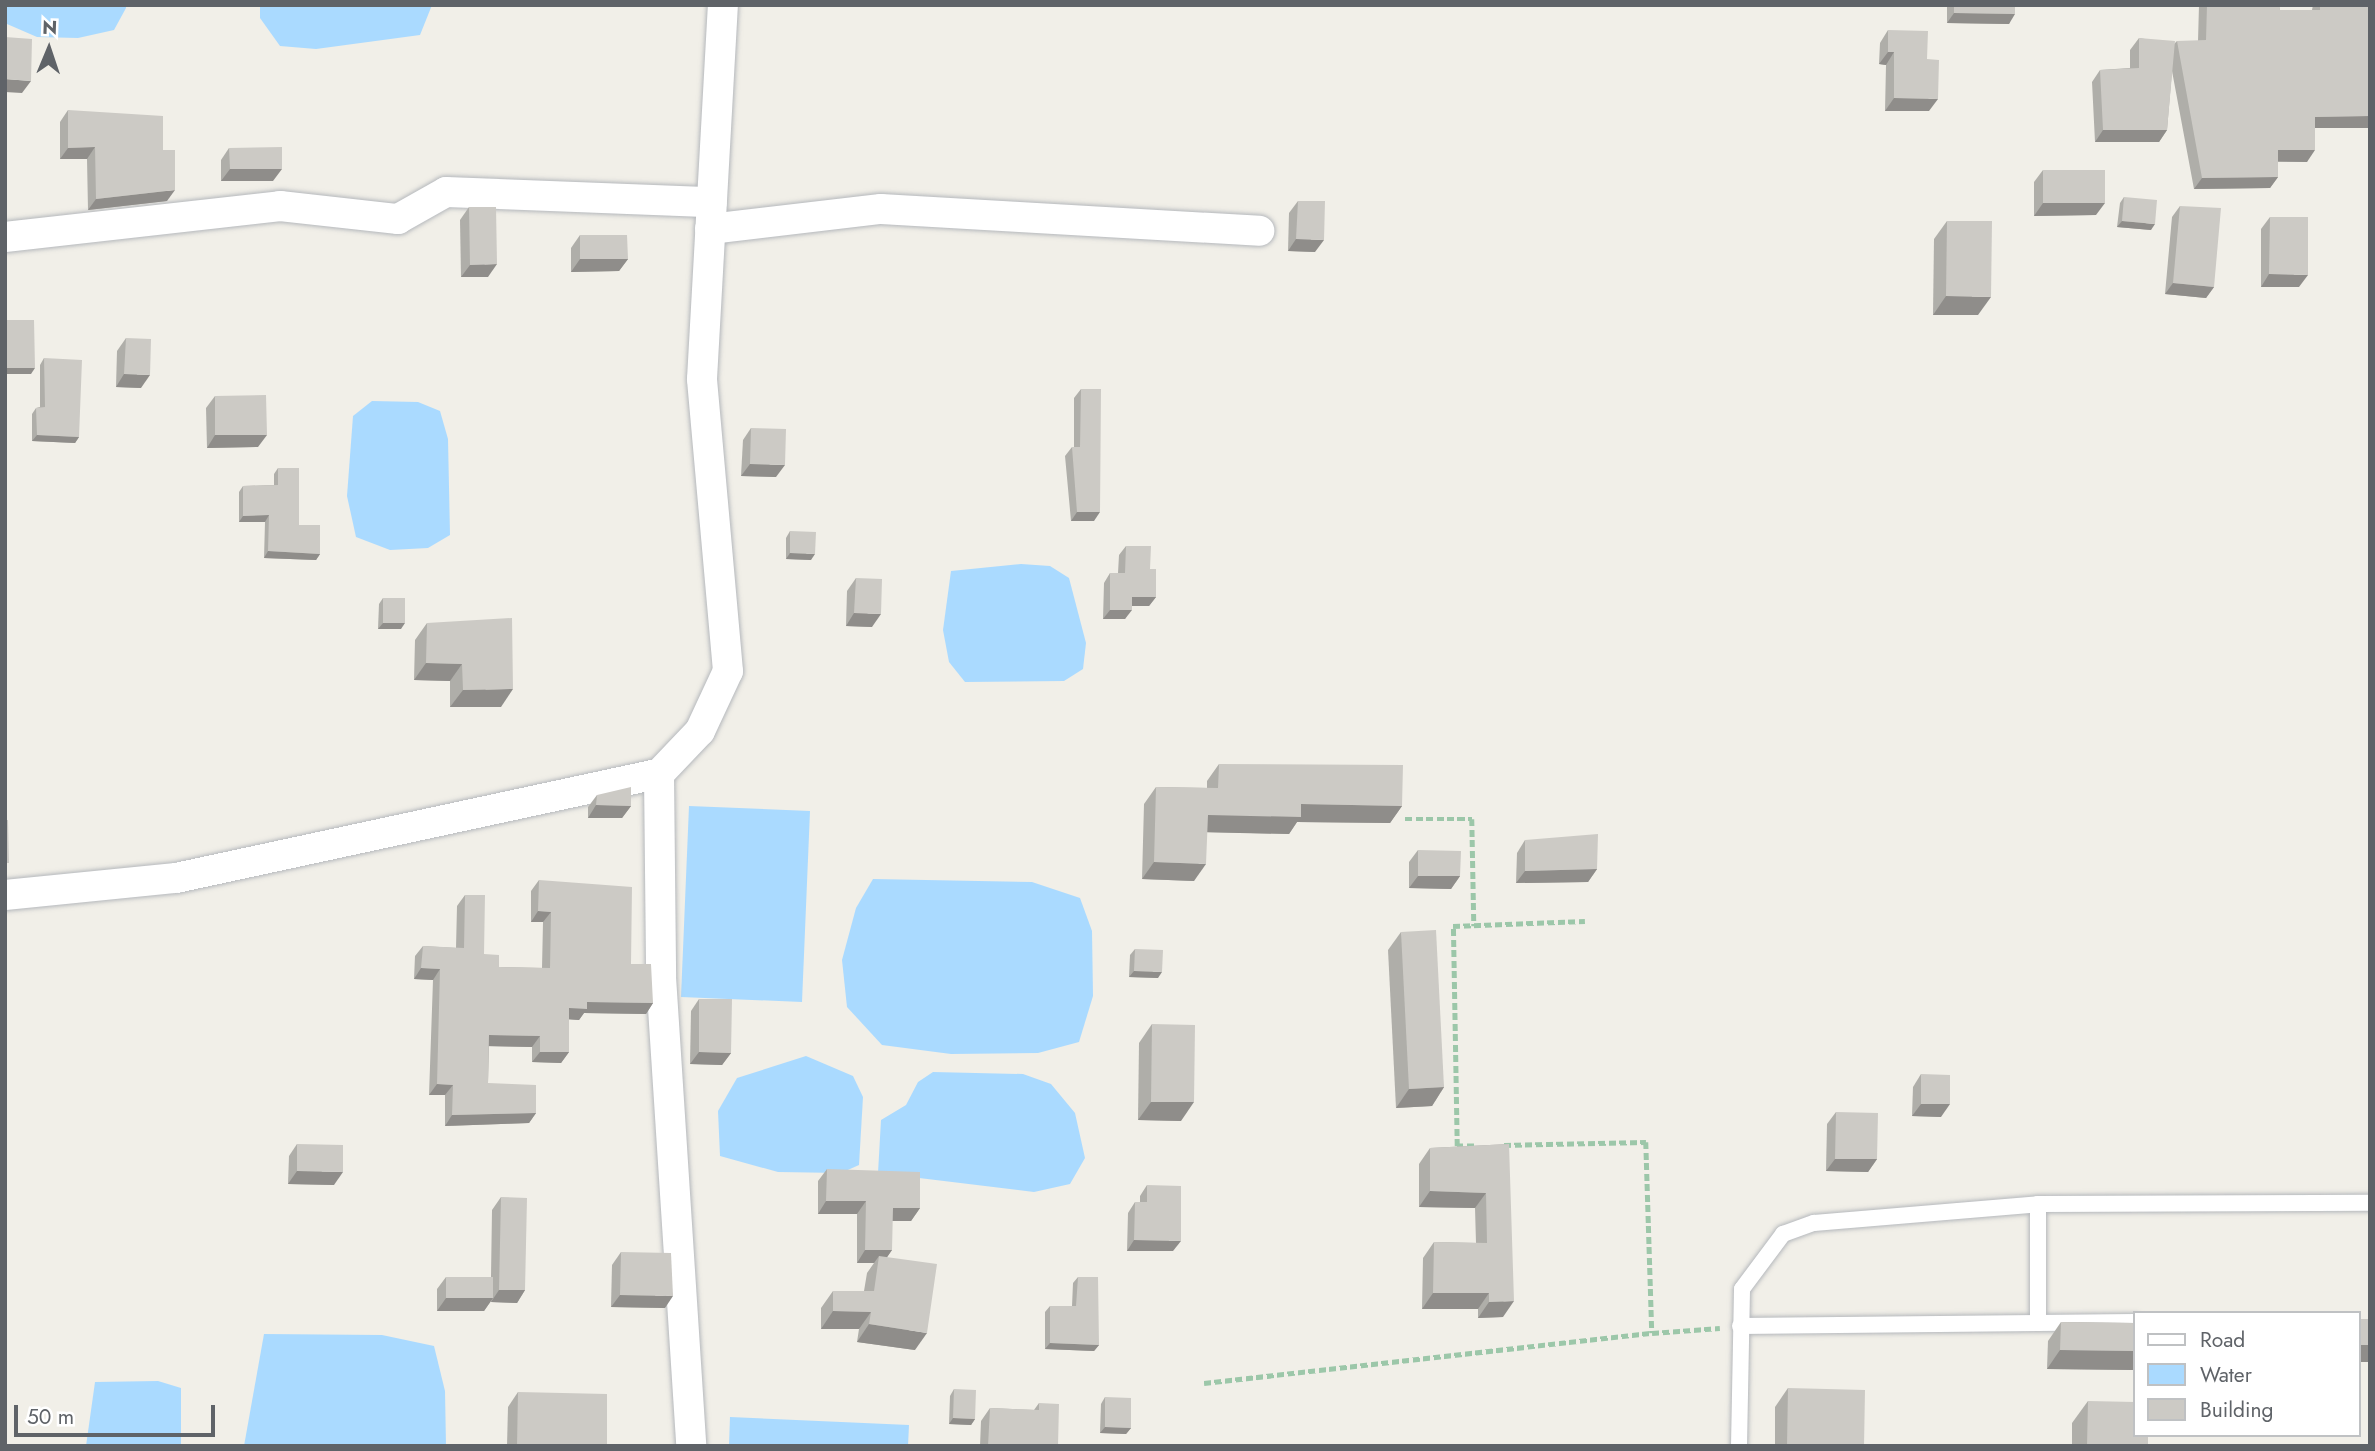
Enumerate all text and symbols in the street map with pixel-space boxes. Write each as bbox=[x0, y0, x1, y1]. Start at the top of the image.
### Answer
north arrow bbox=[14, 14, 84, 84]
text: N bbox=[42, 14, 58, 41]
legend bbox=[2134, 1311, 2361, 1437]
text: Road bbox=[2200, 1325, 2245, 1355]
text: Water bbox=[2200, 1360, 2252, 1390]
scale bar bbox=[18, 1392, 219, 1436]
text: Building bbox=[2200, 1395, 2273, 1425]
text: 50 m bbox=[27, 1402, 74, 1432]

